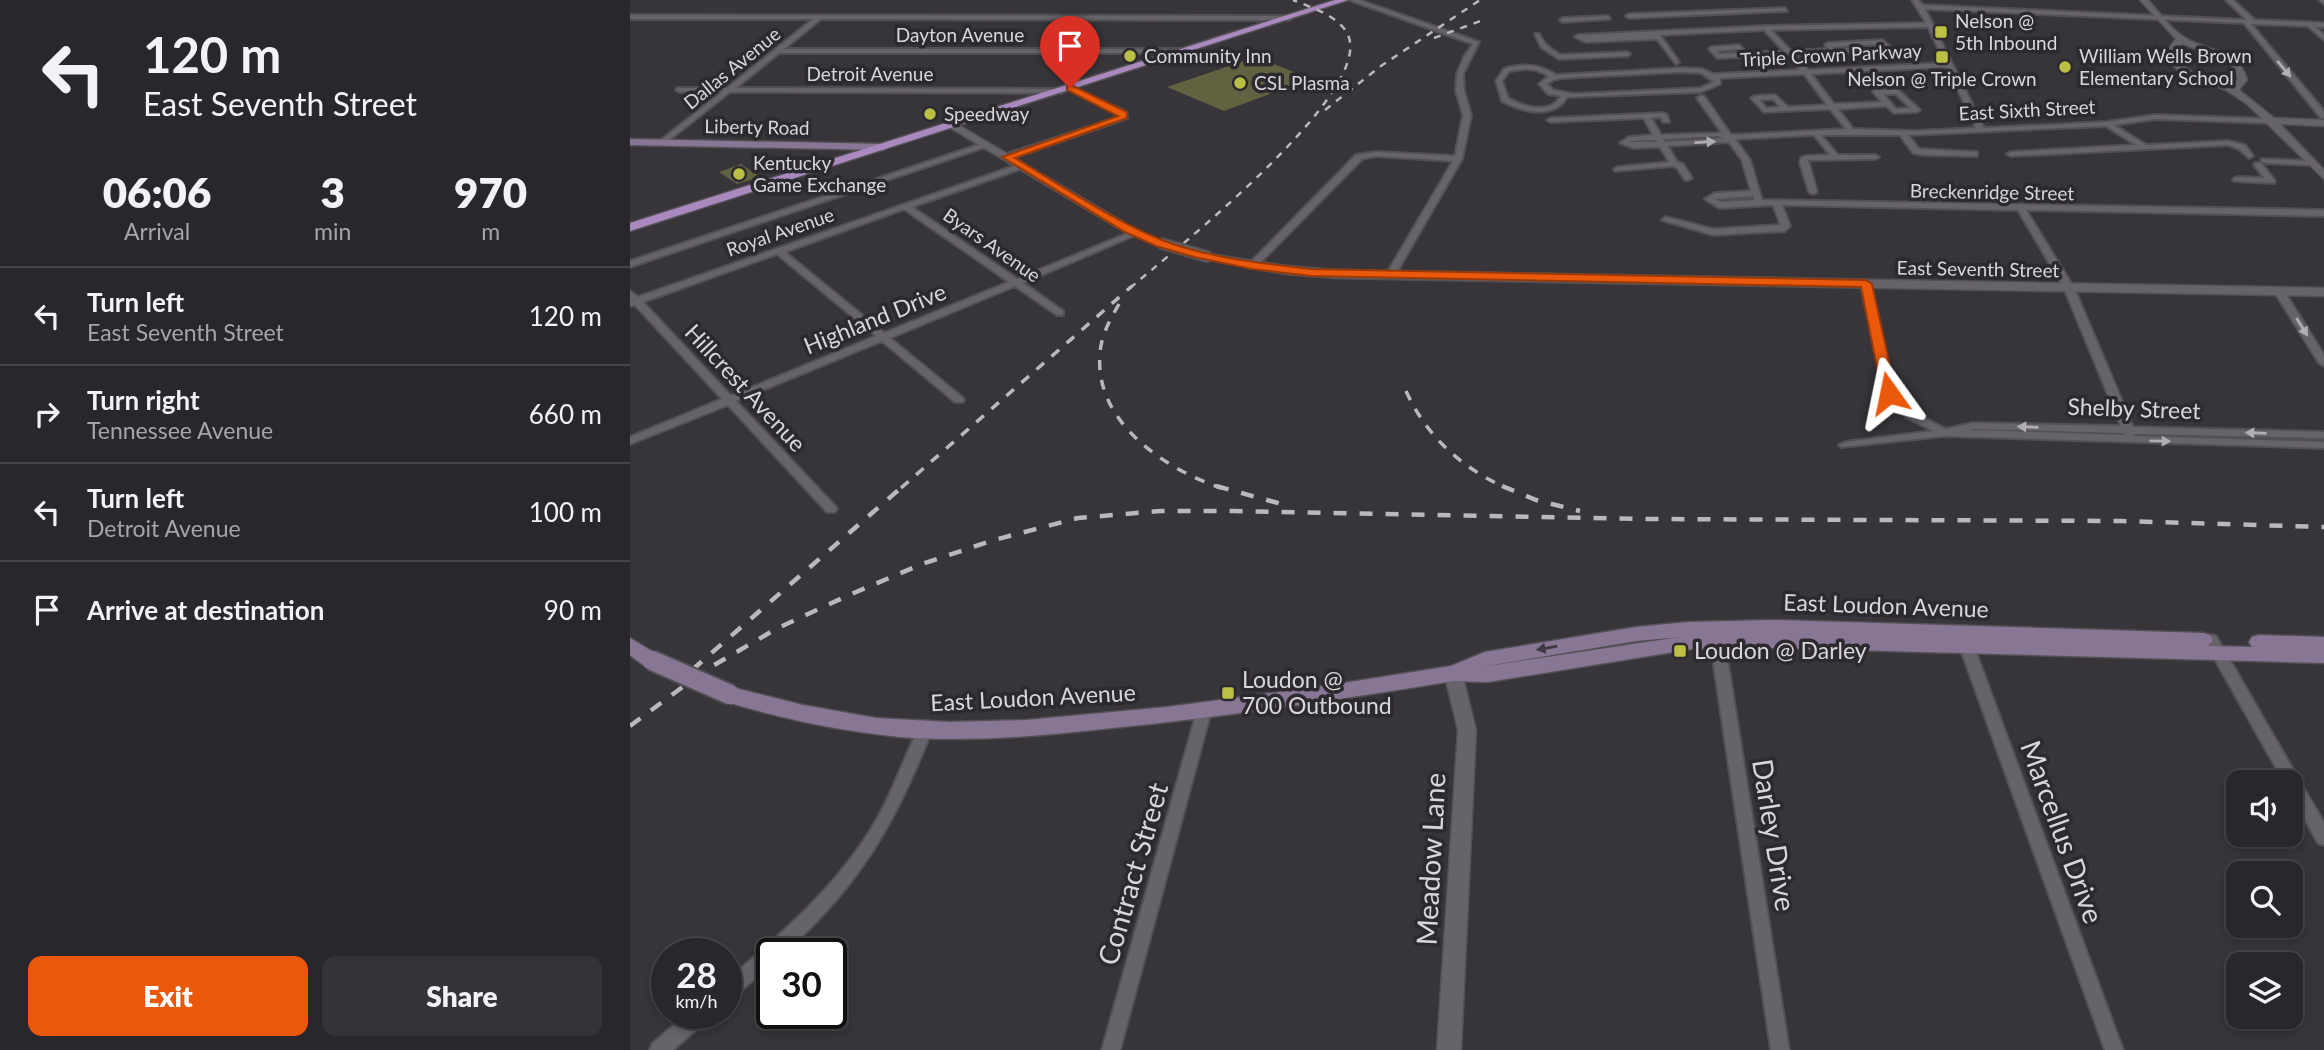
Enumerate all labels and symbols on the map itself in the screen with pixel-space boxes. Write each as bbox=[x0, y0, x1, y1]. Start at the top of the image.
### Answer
place label: Nelson @ 5th Inbound bbox=[1955, 9, 2057, 54]
pin bbox=[1040, 16, 1100, 88]
street label: Dallas Avenue bbox=[679, 22, 785, 113]
street label: Dayton Avenue bbox=[896, 23, 1024, 46]
marker: Nelson @ 5th Inbound bbox=[1933, 24, 1949, 40]
street label: Triple Crown Parkway bbox=[1740, 38, 1923, 71]
place label: Community Inn bbox=[1144, 44, 1272, 67]
place label: William Wells Brown Elementary School bbox=[2079, 44, 2252, 89]
marker: Community Inn bbox=[1122, 48, 1138, 64]
marker: Nelson @ Triple Crown bbox=[1934, 49, 1950, 65]
marker: William Wells Brown Elementary School bbox=[2057, 59, 2073, 75]
one-way arrow bbox=[2277, 60, 2292, 78]
street label: Detroit Avenue bbox=[807, 62, 933, 85]
place label: Nelson @ Triple Crown bbox=[1847, 67, 2037, 90]
place label: CSL Plasma bbox=[1254, 71, 1350, 94]
marker: CSL Plasma bbox=[1232, 75, 1248, 91]
street label: East Sixth Street bbox=[1958, 94, 2096, 125]
place label: Speedway bbox=[944, 102, 1029, 125]
marker: Speedway bbox=[922, 106, 938, 122]
street label: Liberty Road bbox=[704, 114, 810, 139]
one-way arrow bbox=[1694, 137, 1716, 148]
place label: Kentucky Game Exchange bbox=[753, 151, 886, 196]
marker: Kentucky Game Exchange bbox=[731, 166, 747, 182]
street label: Breckenridge Street bbox=[1910, 179, 2074, 204]
street label: Royal Avenue bbox=[723, 202, 837, 261]
street label: Byars Avenue bbox=[939, 203, 1045, 287]
street label: East Seventh Street bbox=[1897, 256, 2060, 281]
street label: Highland Drive bbox=[799, 277, 950, 359]
one-way arrow bbox=[2295, 317, 2308, 337]
street label: Hillcrest Avenue bbox=[679, 318, 812, 457]
position arrow bbox=[1852, 356, 1926, 430]
street label: Shelby Street bbox=[2067, 392, 2202, 424]
one-way arrow bbox=[2017, 421, 2039, 433]
one-way arrow bbox=[2245, 428, 2267, 439]
one-way arrow bbox=[2149, 435, 2171, 447]
street label: East Loudon Avenue bbox=[1783, 587, 1989, 623]
place label: Loudon @ Darley bbox=[1694, 636, 1867, 664]
one-way arrow bbox=[1536, 643, 1558, 654]
marker: Loudon @ Darley bbox=[1672, 643, 1688, 659]
place label: Loudon @ 700 Outbound bbox=[1242, 665, 1392, 719]
street label: East Loudon Avenue bbox=[930, 678, 1136, 716]
marker: Loudon @ 700 Outbound bbox=[1220, 685, 1236, 701]
street label: Marcellus Drive bbox=[2014, 736, 2112, 928]
street label: Darley Drive bbox=[1746, 756, 1804, 913]
street label: Meadow Lane bbox=[1409, 772, 1452, 946]
street label: Contract Street bbox=[1090, 779, 1174, 969]
speed limit sign: 30 bbox=[756, 938, 847, 1029]

